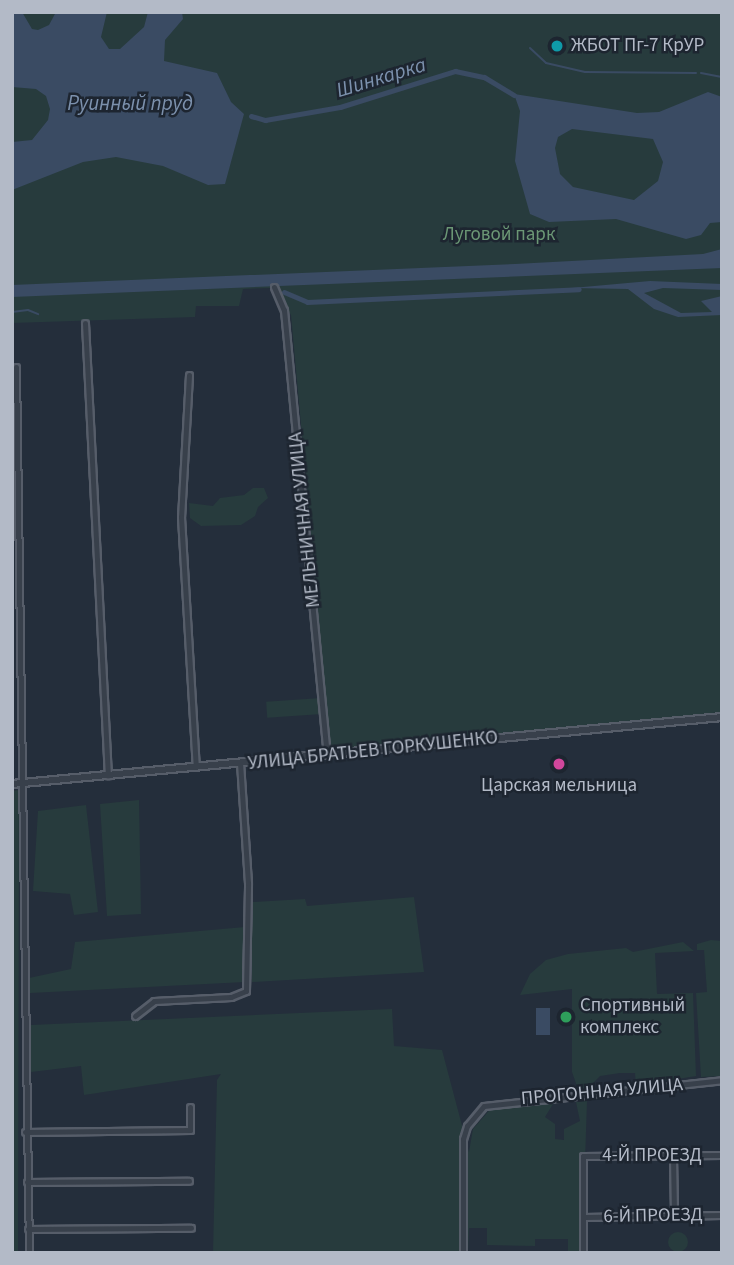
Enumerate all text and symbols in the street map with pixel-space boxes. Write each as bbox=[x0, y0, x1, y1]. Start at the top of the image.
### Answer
place label: ЖБОТ Пг-7 КрУР bbox=[571, 35, 704, 57]
marker: ЖБОТ Пг-7 КрУР bbox=[549, 38, 565, 54]
water label: Шинкарка bbox=[333, 51, 429, 103]
water label: Руинный пруд bbox=[67, 90, 193, 116]
park label: Луговой парк bbox=[443, 224, 555, 246]
street label: МЕЛЬНИЧНАЯ УЛИЦА bbox=[284, 431, 326, 609]
street label: УЛИЦА БРАТЬЕВ ГОРКУШЕНКО bbox=[247, 727, 499, 775]
marker: Царская мельница bbox=[551, 756, 567, 772]
place label: Царская мельница bbox=[481, 775, 637, 797]
place label: Спортивный комплекс bbox=[580, 995, 685, 1039]
marker: Спортивный комплекс bbox=[558, 1009, 574, 1025]
street label: ПРОГОННАЯ УЛИЦА bbox=[520, 1074, 684, 1110]
street label: 4-Й ПРОЕЗД bbox=[602, 1145, 702, 1167]
street label: 6-Й ПРОЕЗД bbox=[603, 1204, 703, 1228]

